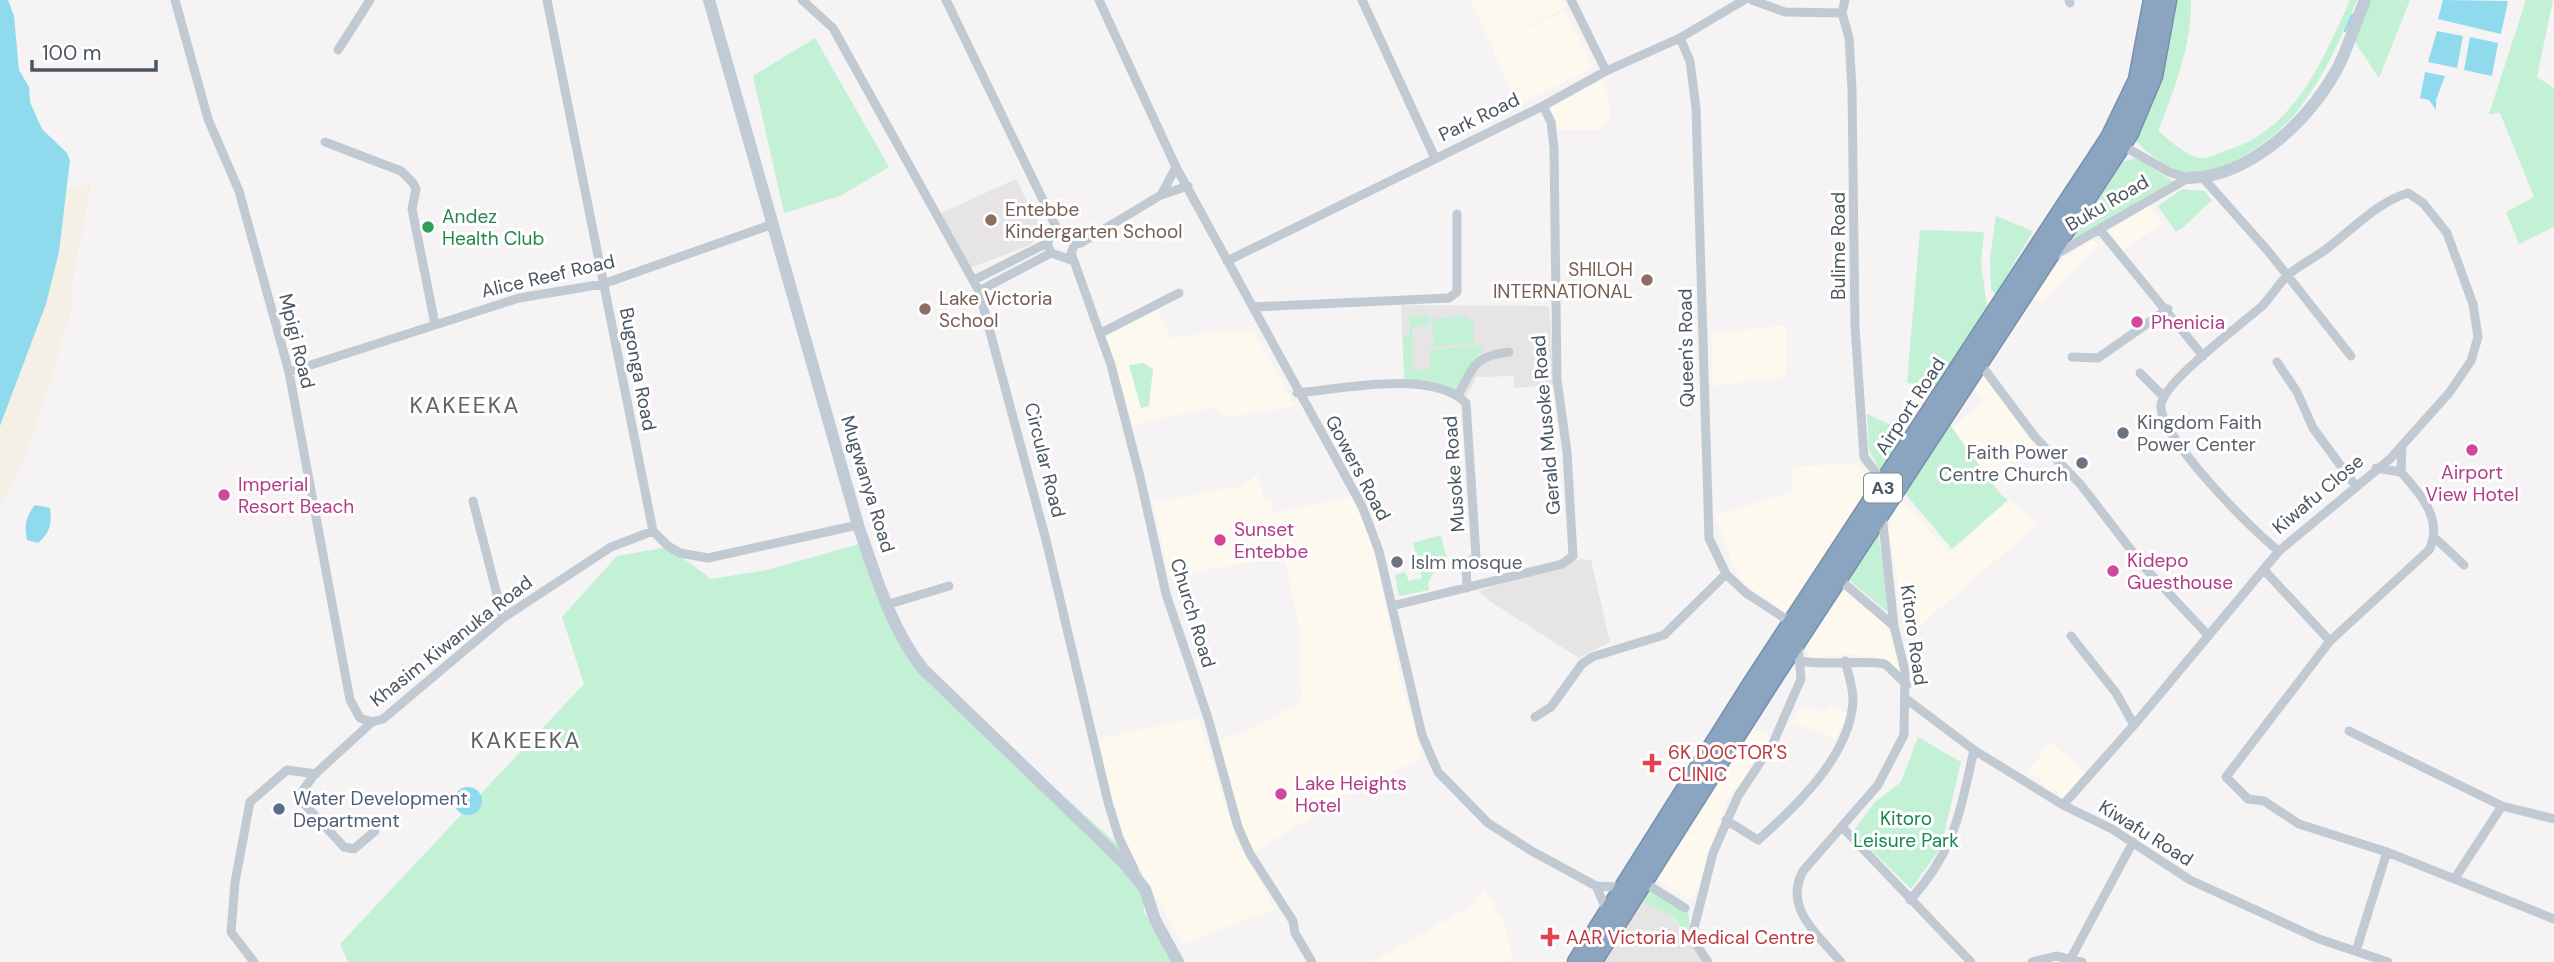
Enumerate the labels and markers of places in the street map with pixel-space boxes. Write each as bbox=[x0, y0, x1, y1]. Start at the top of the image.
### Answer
place label: Entebbe Kindergarten School bbox=[1005, 197, 1183, 244]
place label: Andez Health Club bbox=[442, 204, 544, 251]
marker: Entebbe Kindergarten School bbox=[983, 212, 999, 228]
marker: Andez Health Club bbox=[420, 219, 436, 235]
place label: SHILOH INTERNATIONAL bbox=[1493, 257, 1633, 304]
marker: SHILOH INTERNATIONAL bbox=[1639, 272, 1655, 288]
place label: Lake Victoria School bbox=[939, 286, 1052, 333]
marker: Lake Victoria School bbox=[917, 301, 933, 317]
place label: Phenicia bbox=[2151, 310, 2225, 335]
marker: Phenicia bbox=[2129, 314, 2145, 330]
place label: Kingdom Faith Power Center bbox=[2137, 410, 2262, 457]
marker: Kingdom Faith Power Center bbox=[2115, 425, 2131, 441]
place label: Faith Power Centre Church bbox=[1939, 440, 2068, 487]
marker: Airport View Hotel bbox=[2464, 442, 2480, 458]
marker: Faith Power Centre Church bbox=[2074, 455, 2090, 471]
place label: Airport View Hotel bbox=[2425, 460, 2519, 507]
place label: Imperial Resort Beach bbox=[238, 472, 354, 519]
marker: Imperial Resort Beach bbox=[216, 487, 232, 503]
place label: Sunset Entebbe bbox=[1234, 517, 1308, 564]
marker: Sunset Entebbe bbox=[1212, 532, 1228, 548]
place label: Kidepo Guesthouse bbox=[2127, 548, 2233, 595]
place label: Islm mosque bbox=[1411, 550, 1523, 575]
marker: Islm mosque bbox=[1389, 554, 1405, 570]
marker: Kidepo Guesthouse bbox=[2105, 563, 2121, 579]
place label: 6K DOCTOR'S CLINIC bbox=[1668, 740, 1787, 787]
marker: 6K DOCTOR'S CLINIC bbox=[1642, 753, 1662, 773]
place label: Lake Heights Hotel bbox=[1295, 771, 1407, 818]
place label: Water Development Department bbox=[293, 786, 468, 833]
marker: Lake Heights Hotel bbox=[1273, 786, 1289, 802]
marker: Water Development Department bbox=[271, 801, 287, 817]
place label: AAR Victoria Medical Centre bbox=[1566, 925, 1815, 950]
marker: AAR Victoria Medical Centre bbox=[1540, 927, 1560, 947]

